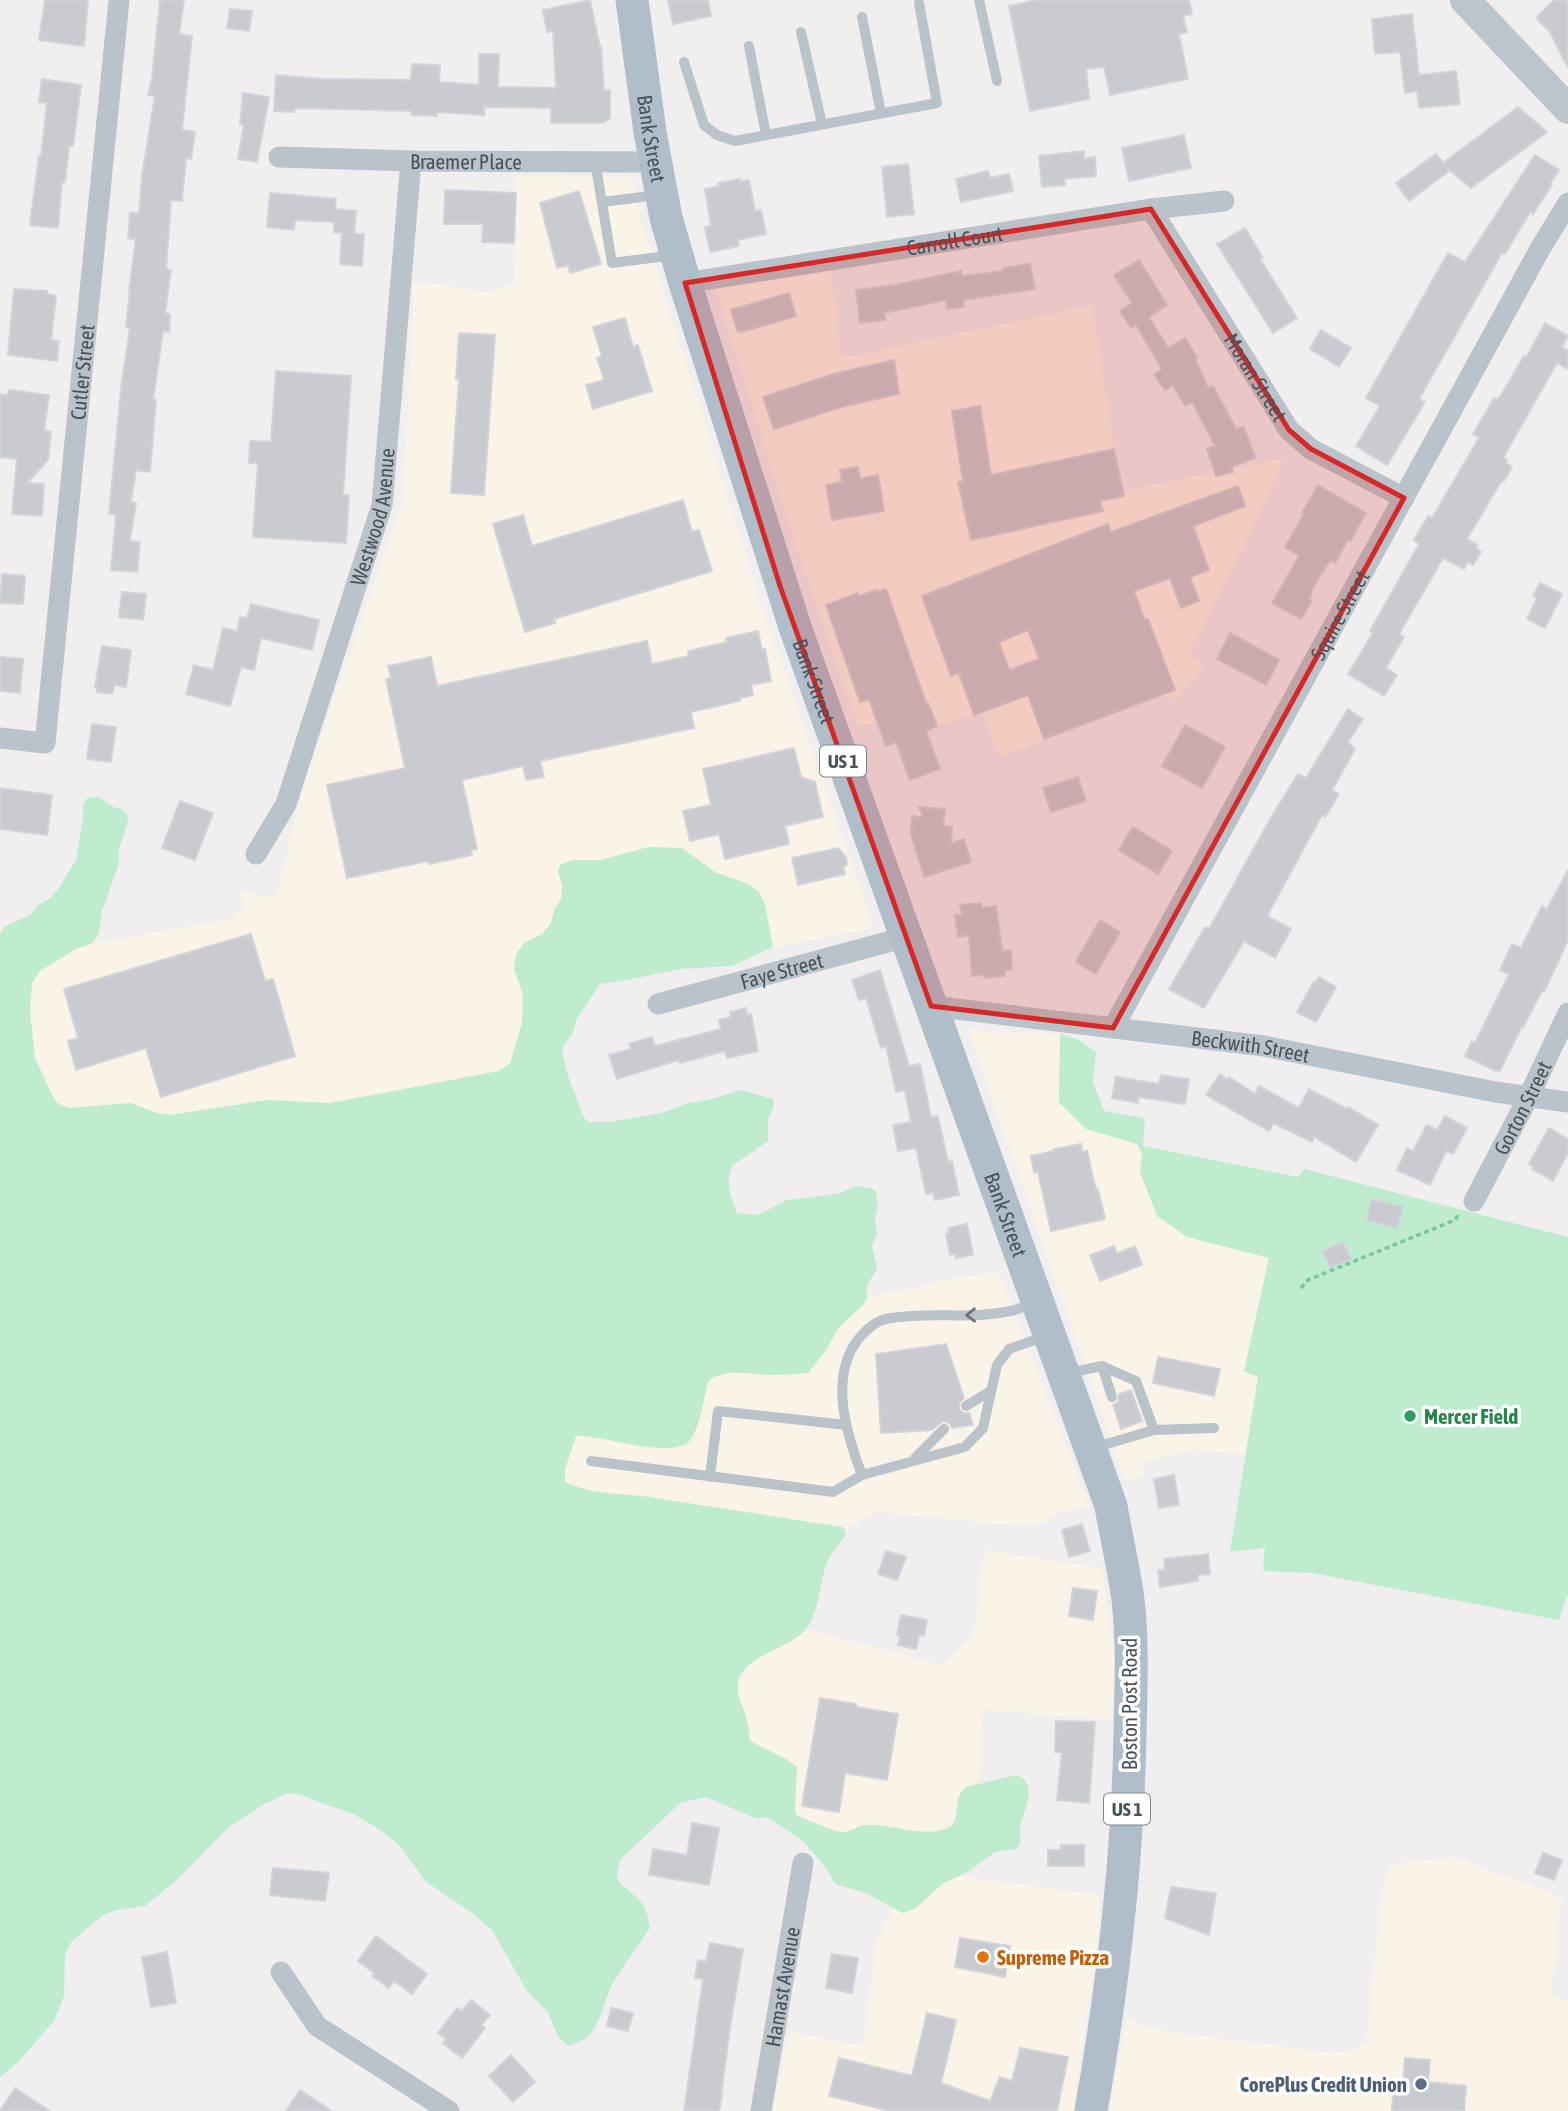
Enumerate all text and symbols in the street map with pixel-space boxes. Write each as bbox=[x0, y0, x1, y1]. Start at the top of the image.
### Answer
street label: Bank Street bbox=[633, 93, 671, 184]
street label: Braemer Place bbox=[410, 149, 522, 173]
street label: Carroll Court bbox=[905, 221, 1004, 260]
street label: Cutler Street bbox=[65, 323, 99, 421]
street label: Moran Street bbox=[1220, 329, 1292, 425]
street label: Westwood Avenue bbox=[345, 447, 399, 588]
street label: Squire Street bbox=[1305, 566, 1374, 664]
street label: Bank Street bbox=[788, 635, 841, 727]
road number: US 1 bbox=[820, 746, 866, 776]
street label: Faye Street bbox=[737, 948, 826, 993]
street label: Beckwith Street bbox=[1190, 1025, 1312, 1067]
street label: Gorton Street bbox=[1488, 1057, 1556, 1159]
street label: Bank Street bbox=[980, 1169, 1032, 1260]
one-way arrow bbox=[966, 1307, 976, 1323]
place label: Mercer Field bbox=[1424, 1404, 1518, 1428]
marker: Mercer Field bbox=[1402, 1408, 1418, 1424]
street label: Boston Post Road bbox=[1117, 1638, 1141, 1770]
road number: US 1 bbox=[1104, 1794, 1150, 1825]
street label: Hamast Avenue bbox=[760, 1925, 804, 2049]
place label: Supreme Pizza bbox=[997, 1945, 1109, 1969]
marker: Supreme Pizza bbox=[975, 1949, 991, 1965]
place label: CorePlus Credit Union bbox=[1239, 2072, 1407, 2096]
marker: CorePlus Credit Union bbox=[1413, 2076, 1429, 2092]

